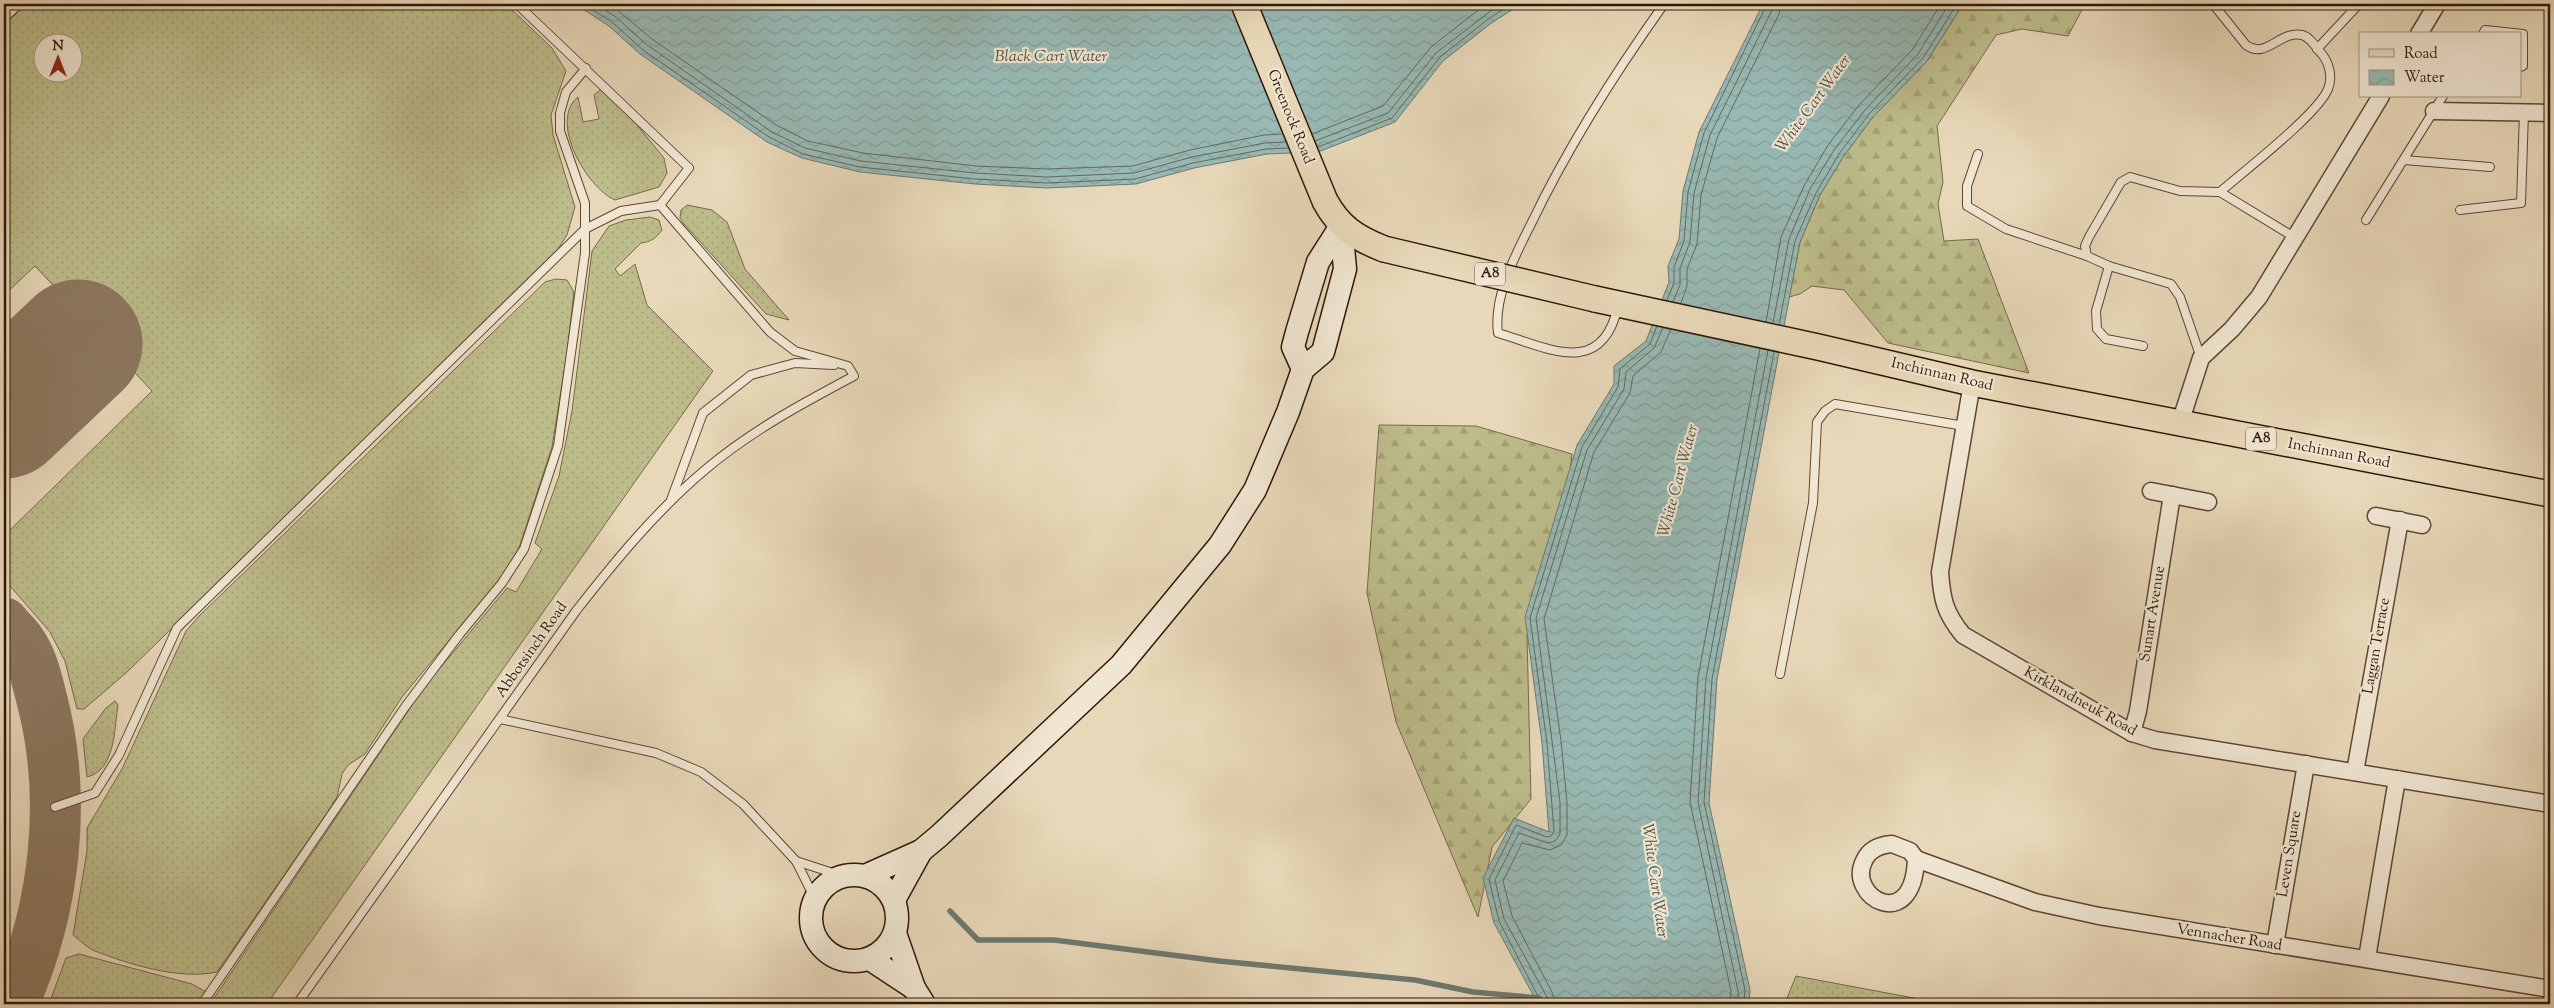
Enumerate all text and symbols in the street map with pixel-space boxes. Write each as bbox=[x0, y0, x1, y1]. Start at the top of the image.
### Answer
north arrow bbox=[32, 32, 82, 82]
legend bbox=[2359, 32, 2522, 98]
text: N bbox=[52, 37, 64, 57]
text: Road bbox=[2404, 44, 2438, 65]
water label: Black Cart Water bbox=[995, 46, 1108, 69]
water label: White Cart Water bbox=[1771, 50, 1857, 158]
street label: Greenock Road bbox=[1261, 66, 1319, 168]
text: Water bbox=[2404, 68, 2445, 89]
road number: A8 bbox=[1475, 262, 1505, 286]
street label: Inchinnan Road bbox=[1889, 353, 1995, 397]
water label: White Cart Water bbox=[1653, 422, 1705, 540]
road number: A8 bbox=[2246, 428, 2276, 450]
street label: Inchinnan Road bbox=[2286, 434, 2392, 474]
street label: Sunart Avenue bbox=[2135, 564, 2171, 664]
street label: Laggan Terrace bbox=[2358, 596, 2396, 696]
street label: Abbotsinch Road bbox=[491, 597, 573, 702]
street label: Kirklandneuk Road bbox=[2020, 662, 2141, 742]
street label: Leven Square bbox=[2273, 809, 2307, 899]
water label: White Cart Water bbox=[1635, 822, 1673, 940]
street label: Vennacher Road bbox=[2175, 919, 2284, 957]

